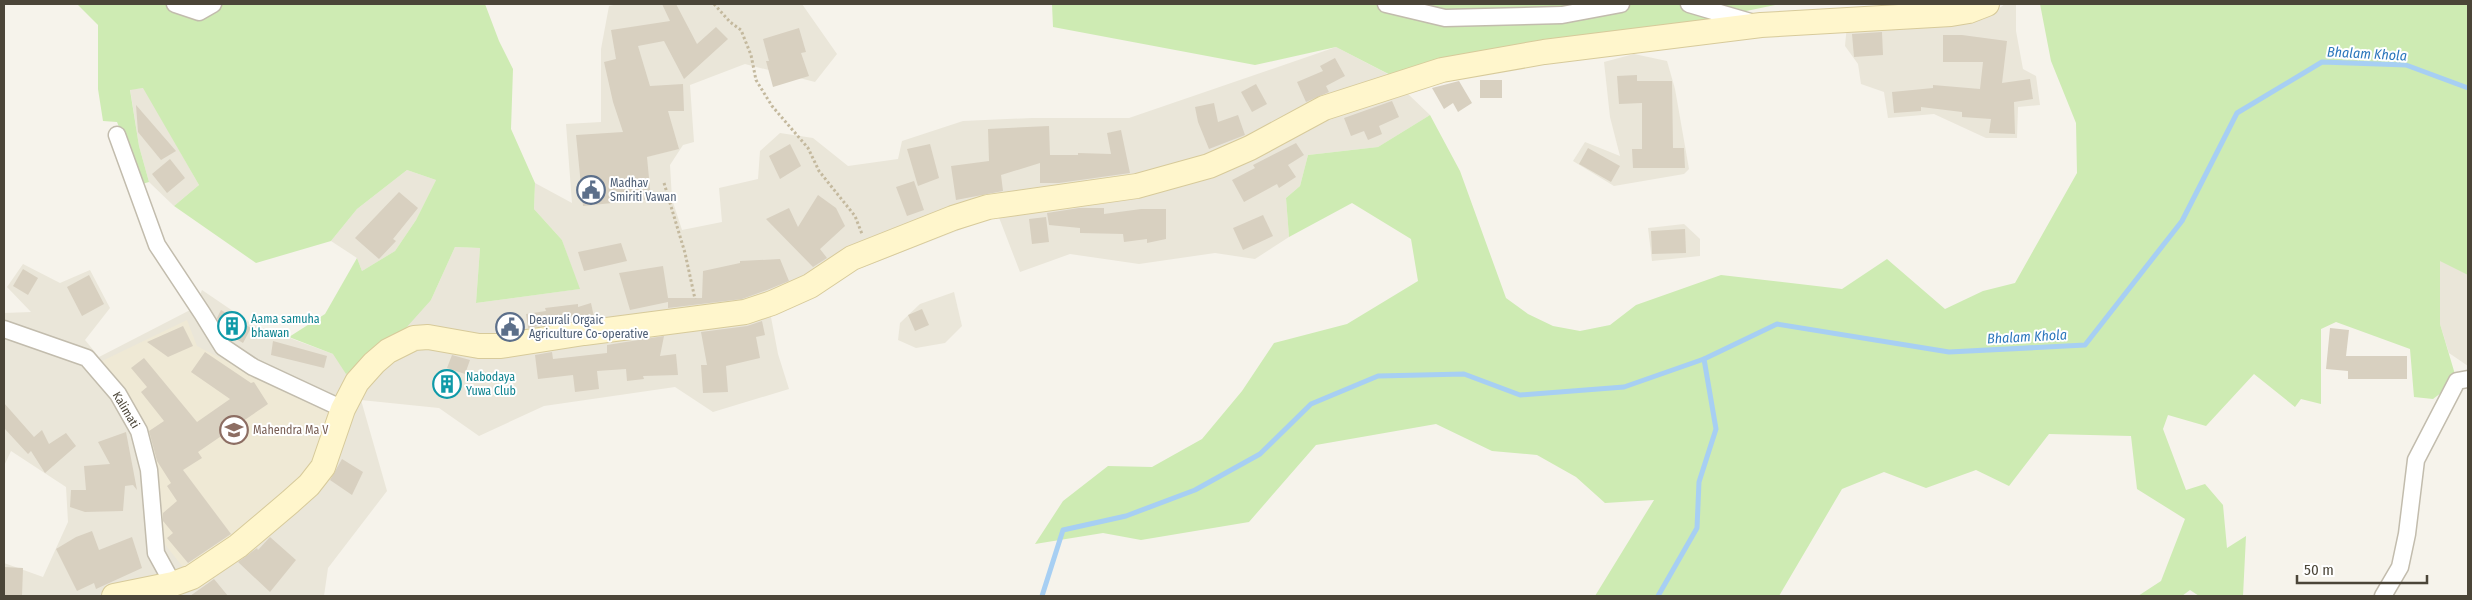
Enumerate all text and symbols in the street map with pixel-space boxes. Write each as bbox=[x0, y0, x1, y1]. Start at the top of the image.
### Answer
water label: Bhalam Khola bbox=[2327, 43, 2407, 65]
public building icon: Madhav Smiriti Vawan bbox=[576, 175, 606, 205]
place label: Madhav Smiriti Vawan bbox=[610, 176, 677, 204]
building icon: Aama samuha bhawan bbox=[217, 311, 247, 341]
place label: Aama samuha bhawan bbox=[251, 312, 320, 340]
public building icon: Deaurali Orgaic Agriculture Co-operative bbox=[495, 312, 525, 342]
place label: Deaurali Orgaic Agriculture Co-operative bbox=[529, 313, 649, 341]
water label: Bhalam Khola bbox=[1987, 326, 2067, 348]
building icon: Nabodaya Yuwa Club bbox=[432, 369, 462, 399]
place label: Nabodaya Yuwa Club bbox=[466, 370, 516, 398]
street label: Kalimati bbox=[110, 389, 142, 431]
school or university icon: Mahendra Ma V bbox=[219, 415, 249, 445]
place label: Mahendra Ma V bbox=[253, 423, 329, 437]
scale bar bbox=[2297, 552, 2427, 584]
text: 50 m bbox=[2304, 561, 2334, 579]

